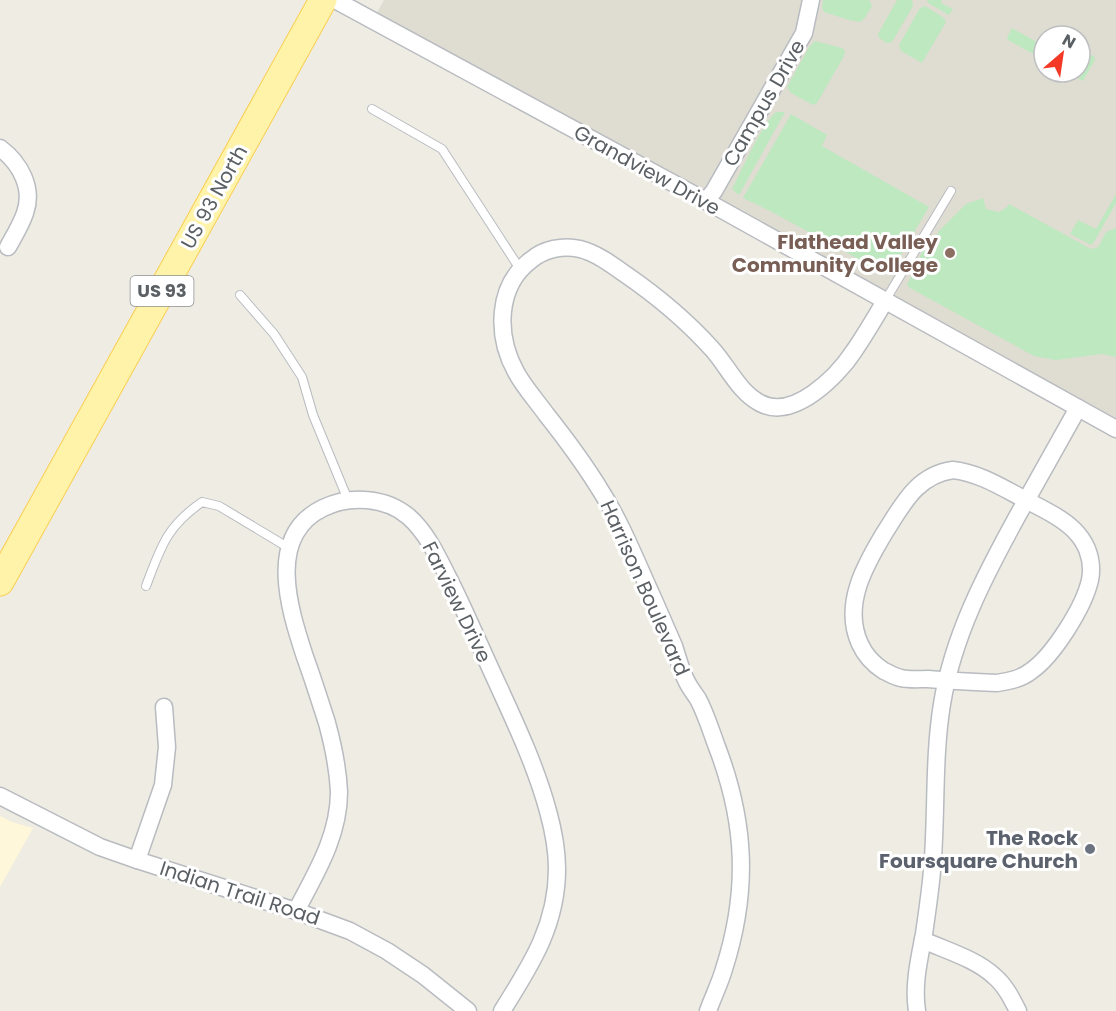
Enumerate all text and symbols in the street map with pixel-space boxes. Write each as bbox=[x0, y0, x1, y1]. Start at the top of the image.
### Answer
north arrow bbox=[1032, 24, 1092, 84]
text: N bbox=[1058, 28, 1080, 54]
street label: Campus Drive bbox=[716, 35, 812, 171]
street label: Grandview Drive bbox=[569, 118, 725, 222]
street label: US 93 North bbox=[174, 140, 254, 254]
place label: Flathead Valley Community College bbox=[732, 228, 938, 279]
marker: Flathead Valley Community College bbox=[943, 246, 957, 260]
road number: US 93 bbox=[130, 276, 194, 306]
street label: Harrison Boulevard bbox=[594, 496, 696, 680]
street label: Farview Drive bbox=[416, 537, 498, 667]
place label: The Rock Foursquare Church bbox=[879, 824, 1079, 875]
marker: The Rock Foursquare Church bbox=[1083, 842, 1097, 856]
street label: Indian Trail Road bbox=[156, 854, 324, 932]

